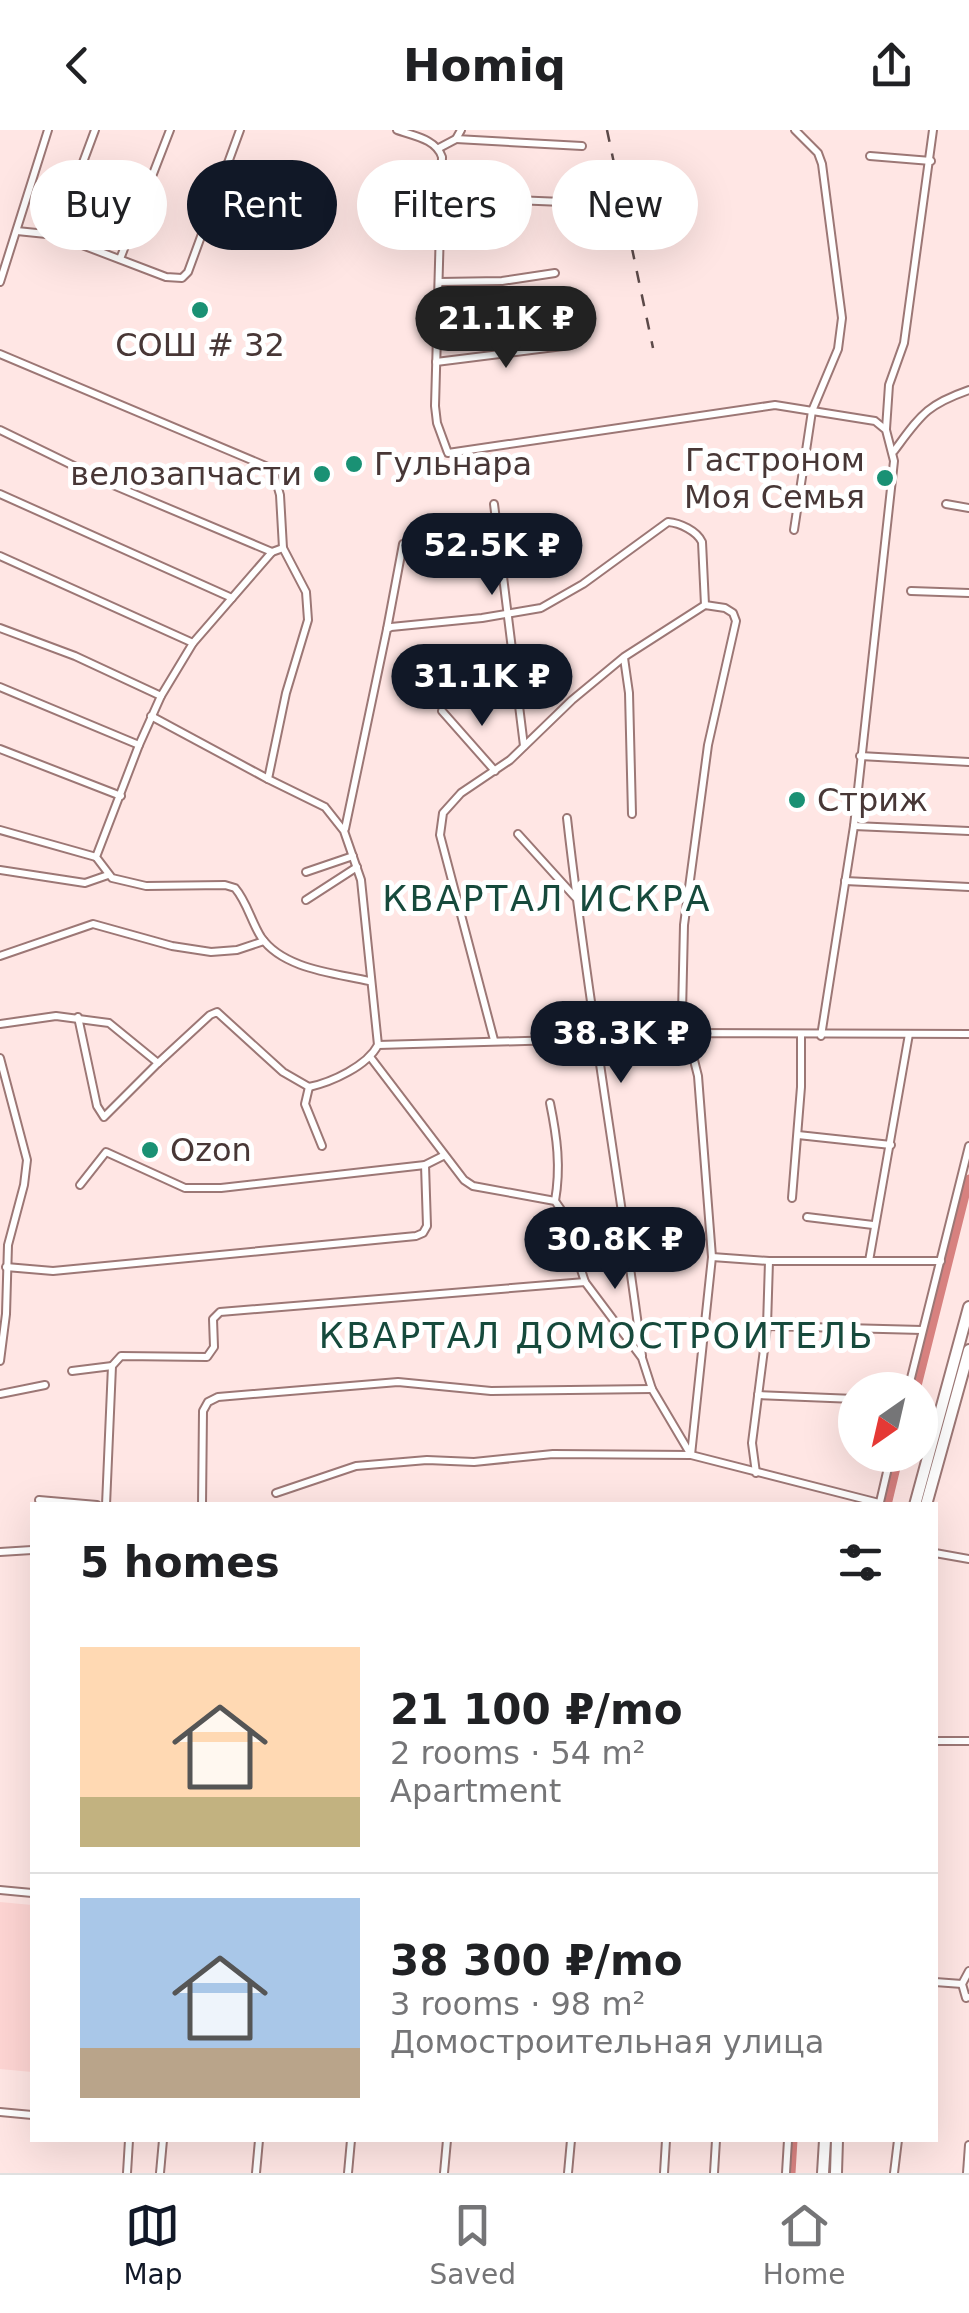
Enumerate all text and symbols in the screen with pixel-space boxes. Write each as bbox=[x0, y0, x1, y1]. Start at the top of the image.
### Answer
icon: back bbox=[50, 38, 105, 93]
icon: share bbox=[864, 38, 919, 93]
text: Homiq bbox=[403, 39, 566, 92]
chip: Buy bbox=[30, 160, 167, 250]
chip: Rent bbox=[187, 160, 337, 250]
chip: Filters bbox=[357, 160, 532, 250]
chip: New bbox=[552, 160, 698, 250]
pin: 21.1K ₽ bbox=[414, 286, 598, 371]
marker: СОШ # 32 bbox=[189, 299, 211, 321]
text: 21.1K ₽ bbox=[437, 299, 575, 337]
place label: СОШ # 32 bbox=[115, 326, 285, 364]
place label: Гастроном Моя Семья bbox=[684, 441, 865, 516]
place label: Гульнара bbox=[374, 445, 532, 483]
marker: Гульнара bbox=[343, 453, 365, 475]
place label: велозапчасти bbox=[70, 455, 302, 493]
marker: велозапчасти bbox=[311, 463, 333, 485]
marker: Гастроном Моя Семья bbox=[874, 467, 896, 489]
pin: 52.5K ₽ bbox=[400, 513, 584, 598]
text: 52.5K ₽ bbox=[423, 526, 561, 564]
pin: 31.1K ₽ bbox=[390, 644, 574, 729]
text: 31.1K ₽ bbox=[413, 657, 551, 695]
place label: Стриж bbox=[817, 781, 928, 819]
marker: Стриж bbox=[786, 789, 808, 811]
district label: КВАРТАЛ ИСКРА bbox=[382, 879, 712, 919]
pin: 38.3K ₽ bbox=[529, 1001, 713, 1086]
text: 38.3K ₽ bbox=[552, 1014, 690, 1052]
place label: Ozon bbox=[170, 1131, 252, 1169]
marker: Ozon bbox=[139, 1139, 161, 1161]
pin: 30.8K ₽ bbox=[523, 1207, 707, 1292]
text: 30.8K ₽ bbox=[546, 1220, 684, 1258]
district label: КВАРТАЛ ДОМОСТРОИТЕЛЬ bbox=[319, 1316, 875, 1356]
north arrow bbox=[838, 1372, 938, 1472]
map controls bbox=[838, 1372, 938, 1472]
icon: filters bbox=[833, 1535, 888, 1590]
text: 5 homes bbox=[80, 1538, 280, 1587]
text: 21 100 ₽/mo bbox=[390, 1685, 683, 1734]
icon: home bbox=[160, 1687, 280, 1807]
text: 2 rooms · 54 m² bbox=[390, 1734, 645, 1772]
text: Apartment bbox=[390, 1772, 561, 1810]
text: 38 300 ₽/mo bbox=[390, 1936, 683, 1985]
icon: home bbox=[160, 1938, 280, 2058]
text: 3 rooms · 98 m² bbox=[390, 1985, 645, 2023]
text: Домостроительная улица bbox=[390, 2023, 824, 2061]
tab: Map bbox=[123, 2198, 183, 2291]
tab: Saved bbox=[429, 2198, 516, 2291]
tab: Home bbox=[763, 2198, 846, 2291]

